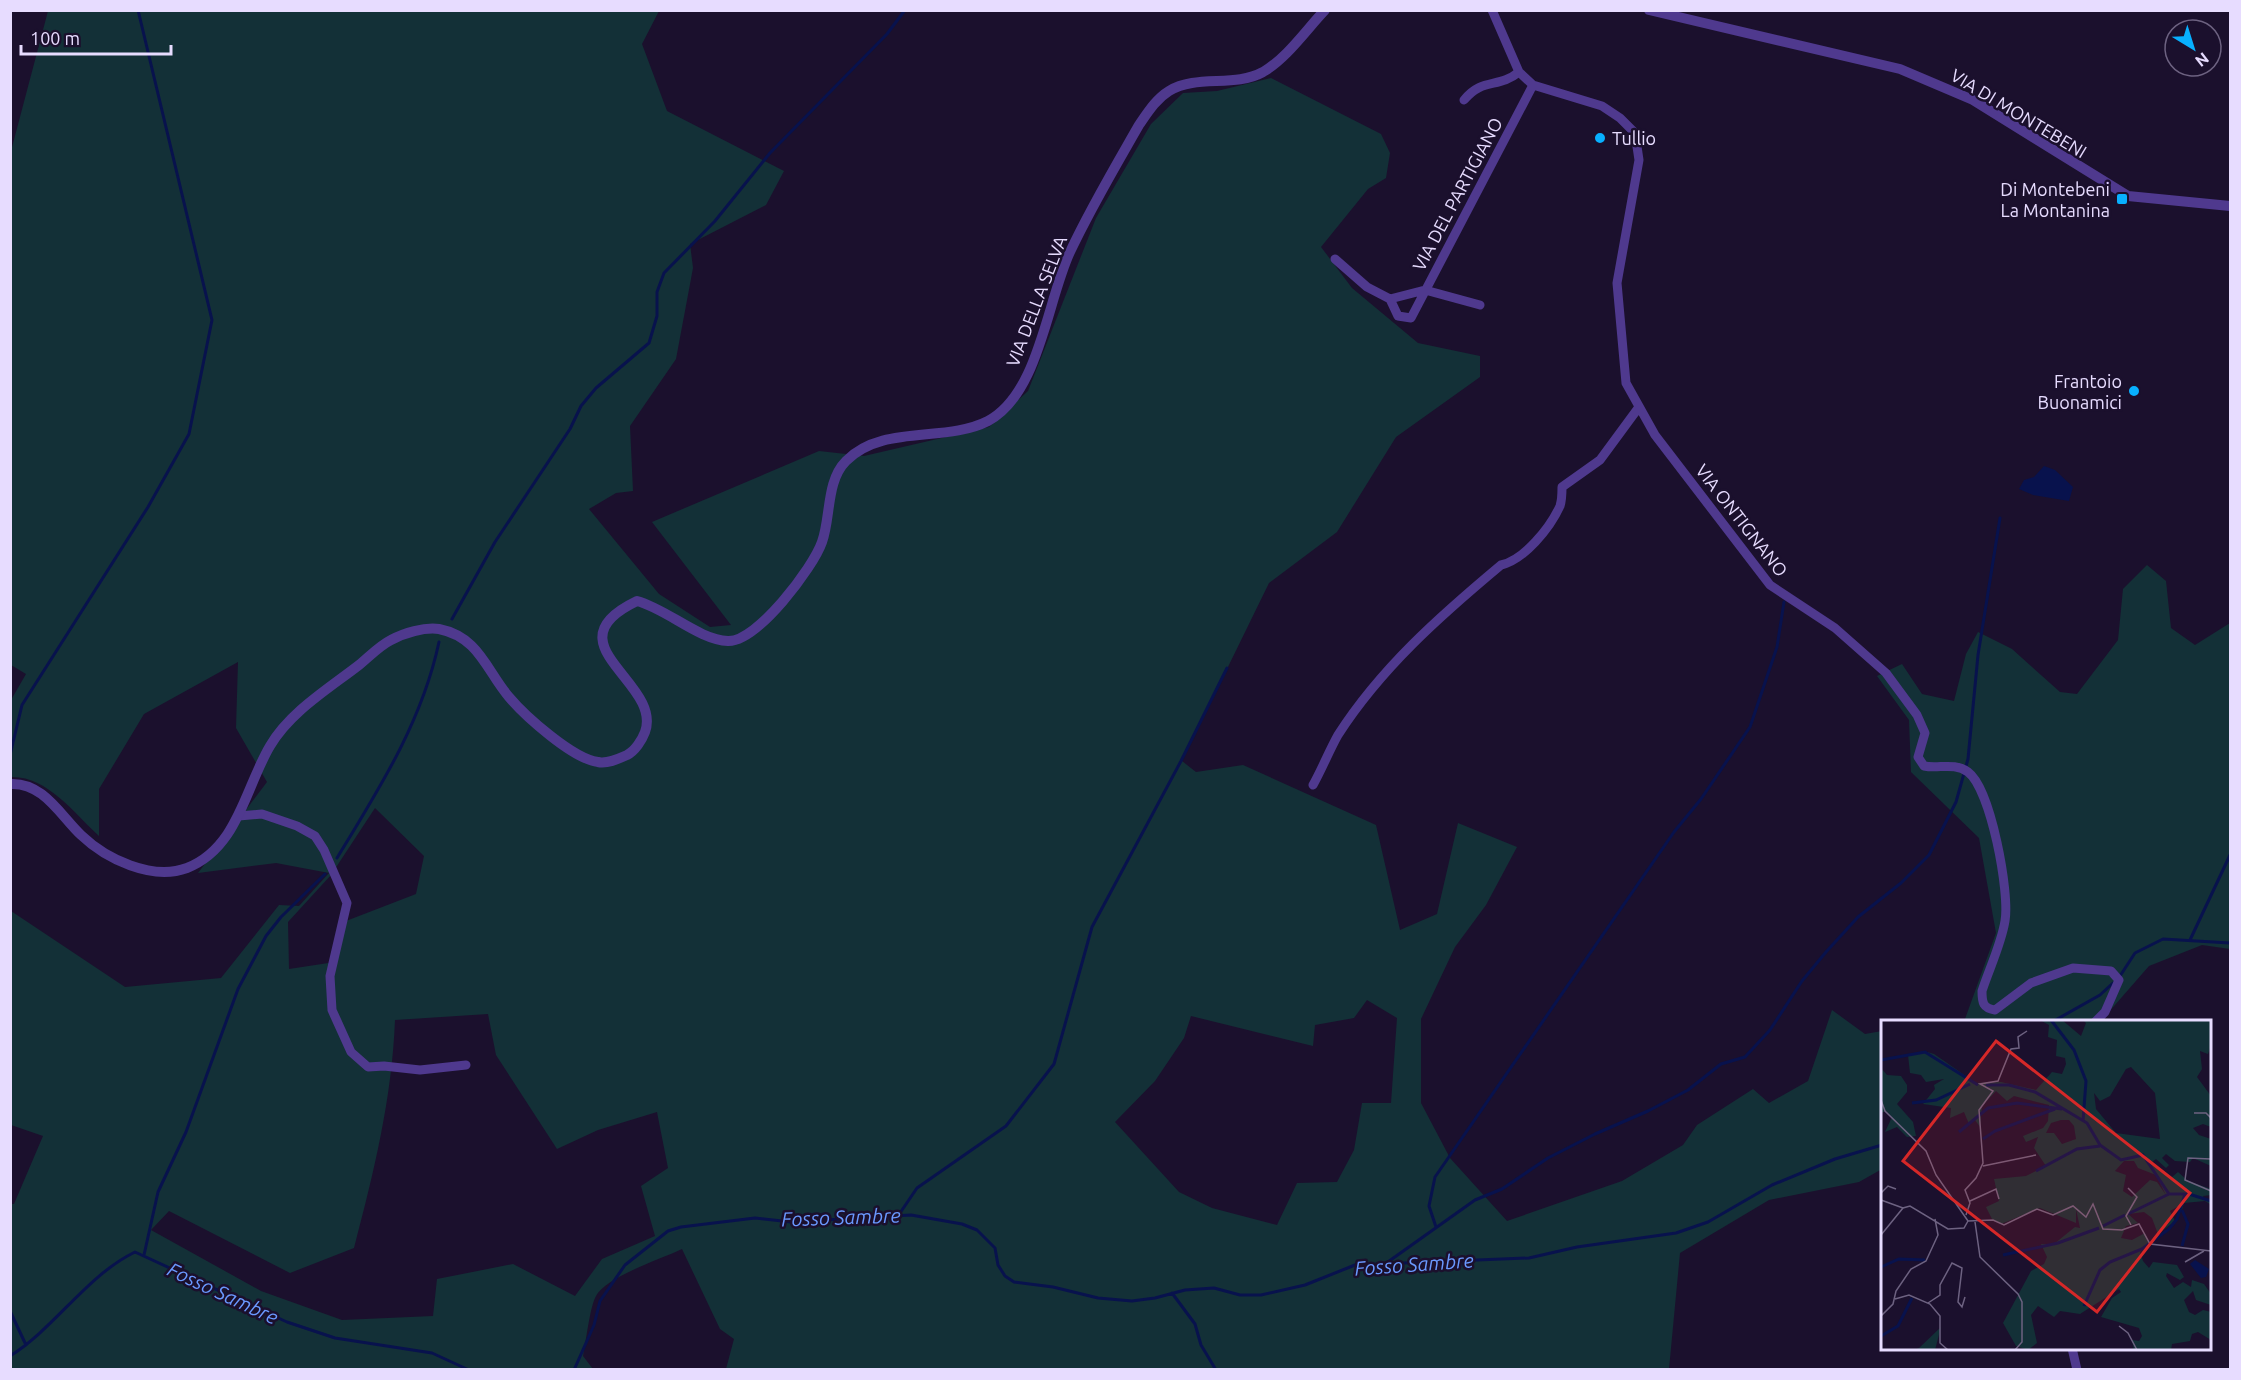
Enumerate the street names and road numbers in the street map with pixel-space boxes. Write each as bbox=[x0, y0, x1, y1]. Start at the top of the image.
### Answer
street label: VIA DI MONTEBENI bbox=[1947, 65, 2091, 161]
street label: VIA DEL PARTIGIANO bbox=[1408, 114, 1506, 274]
street label: VIA DELLA SELVA bbox=[1002, 232, 1070, 369]
street label: VIA ONTIGNANO bbox=[1692, 460, 1792, 580]

